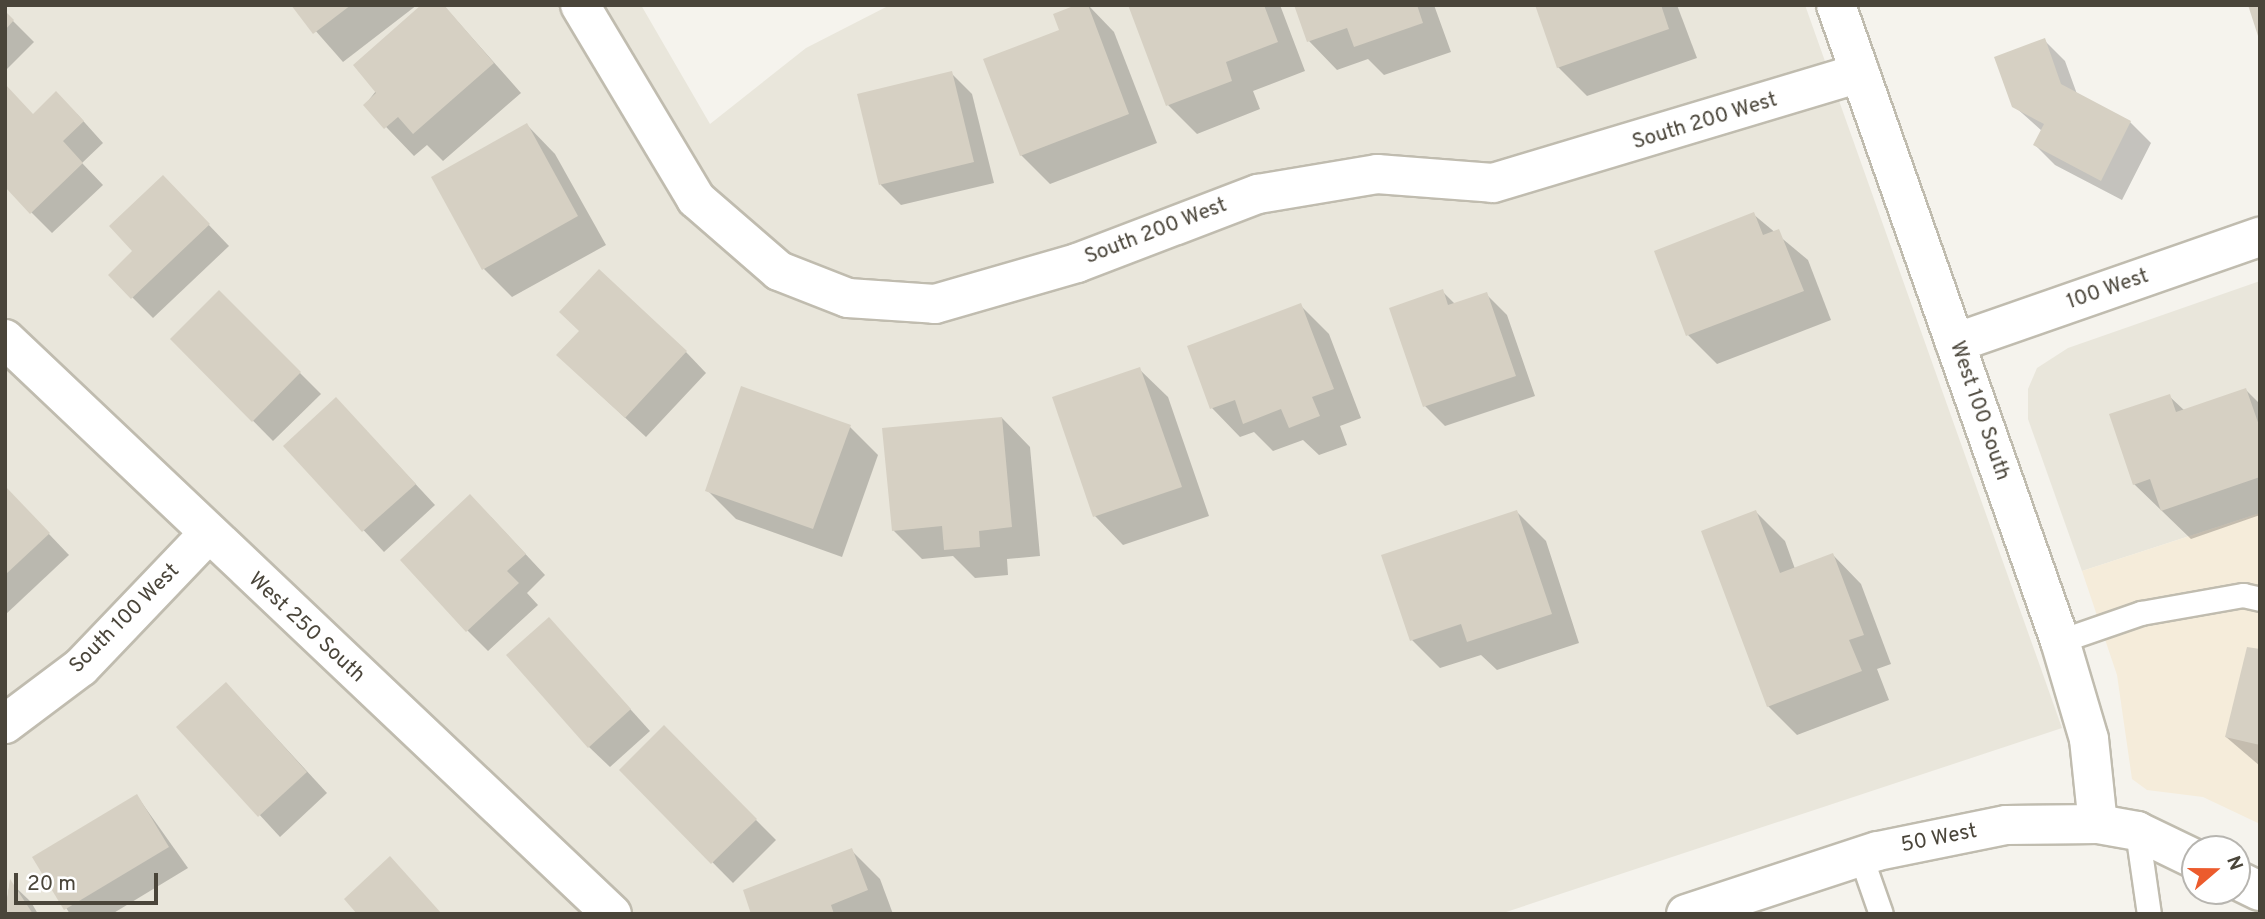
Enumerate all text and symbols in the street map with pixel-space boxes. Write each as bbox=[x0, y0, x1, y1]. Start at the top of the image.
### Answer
street label: South 200 West bbox=[1629, 88, 1781, 156]
street label: South 200 West bbox=[1081, 193, 1231, 271]
street label: 100 West bbox=[2064, 264, 2152, 316]
street label: West 100 South bbox=[1943, 338, 2015, 484]
street label: South 100 West bbox=[65, 559, 185, 679]
street label: West 250 South bbox=[242, 568, 370, 688]
street label: 50 West bbox=[1899, 819, 1979, 859]
north arrow bbox=[2181, 835, 2251, 905]
text: N bbox=[2220, 853, 2247, 874]
scale bar bbox=[18, 860, 161, 904]
text: 20 m bbox=[27, 871, 76, 898]

